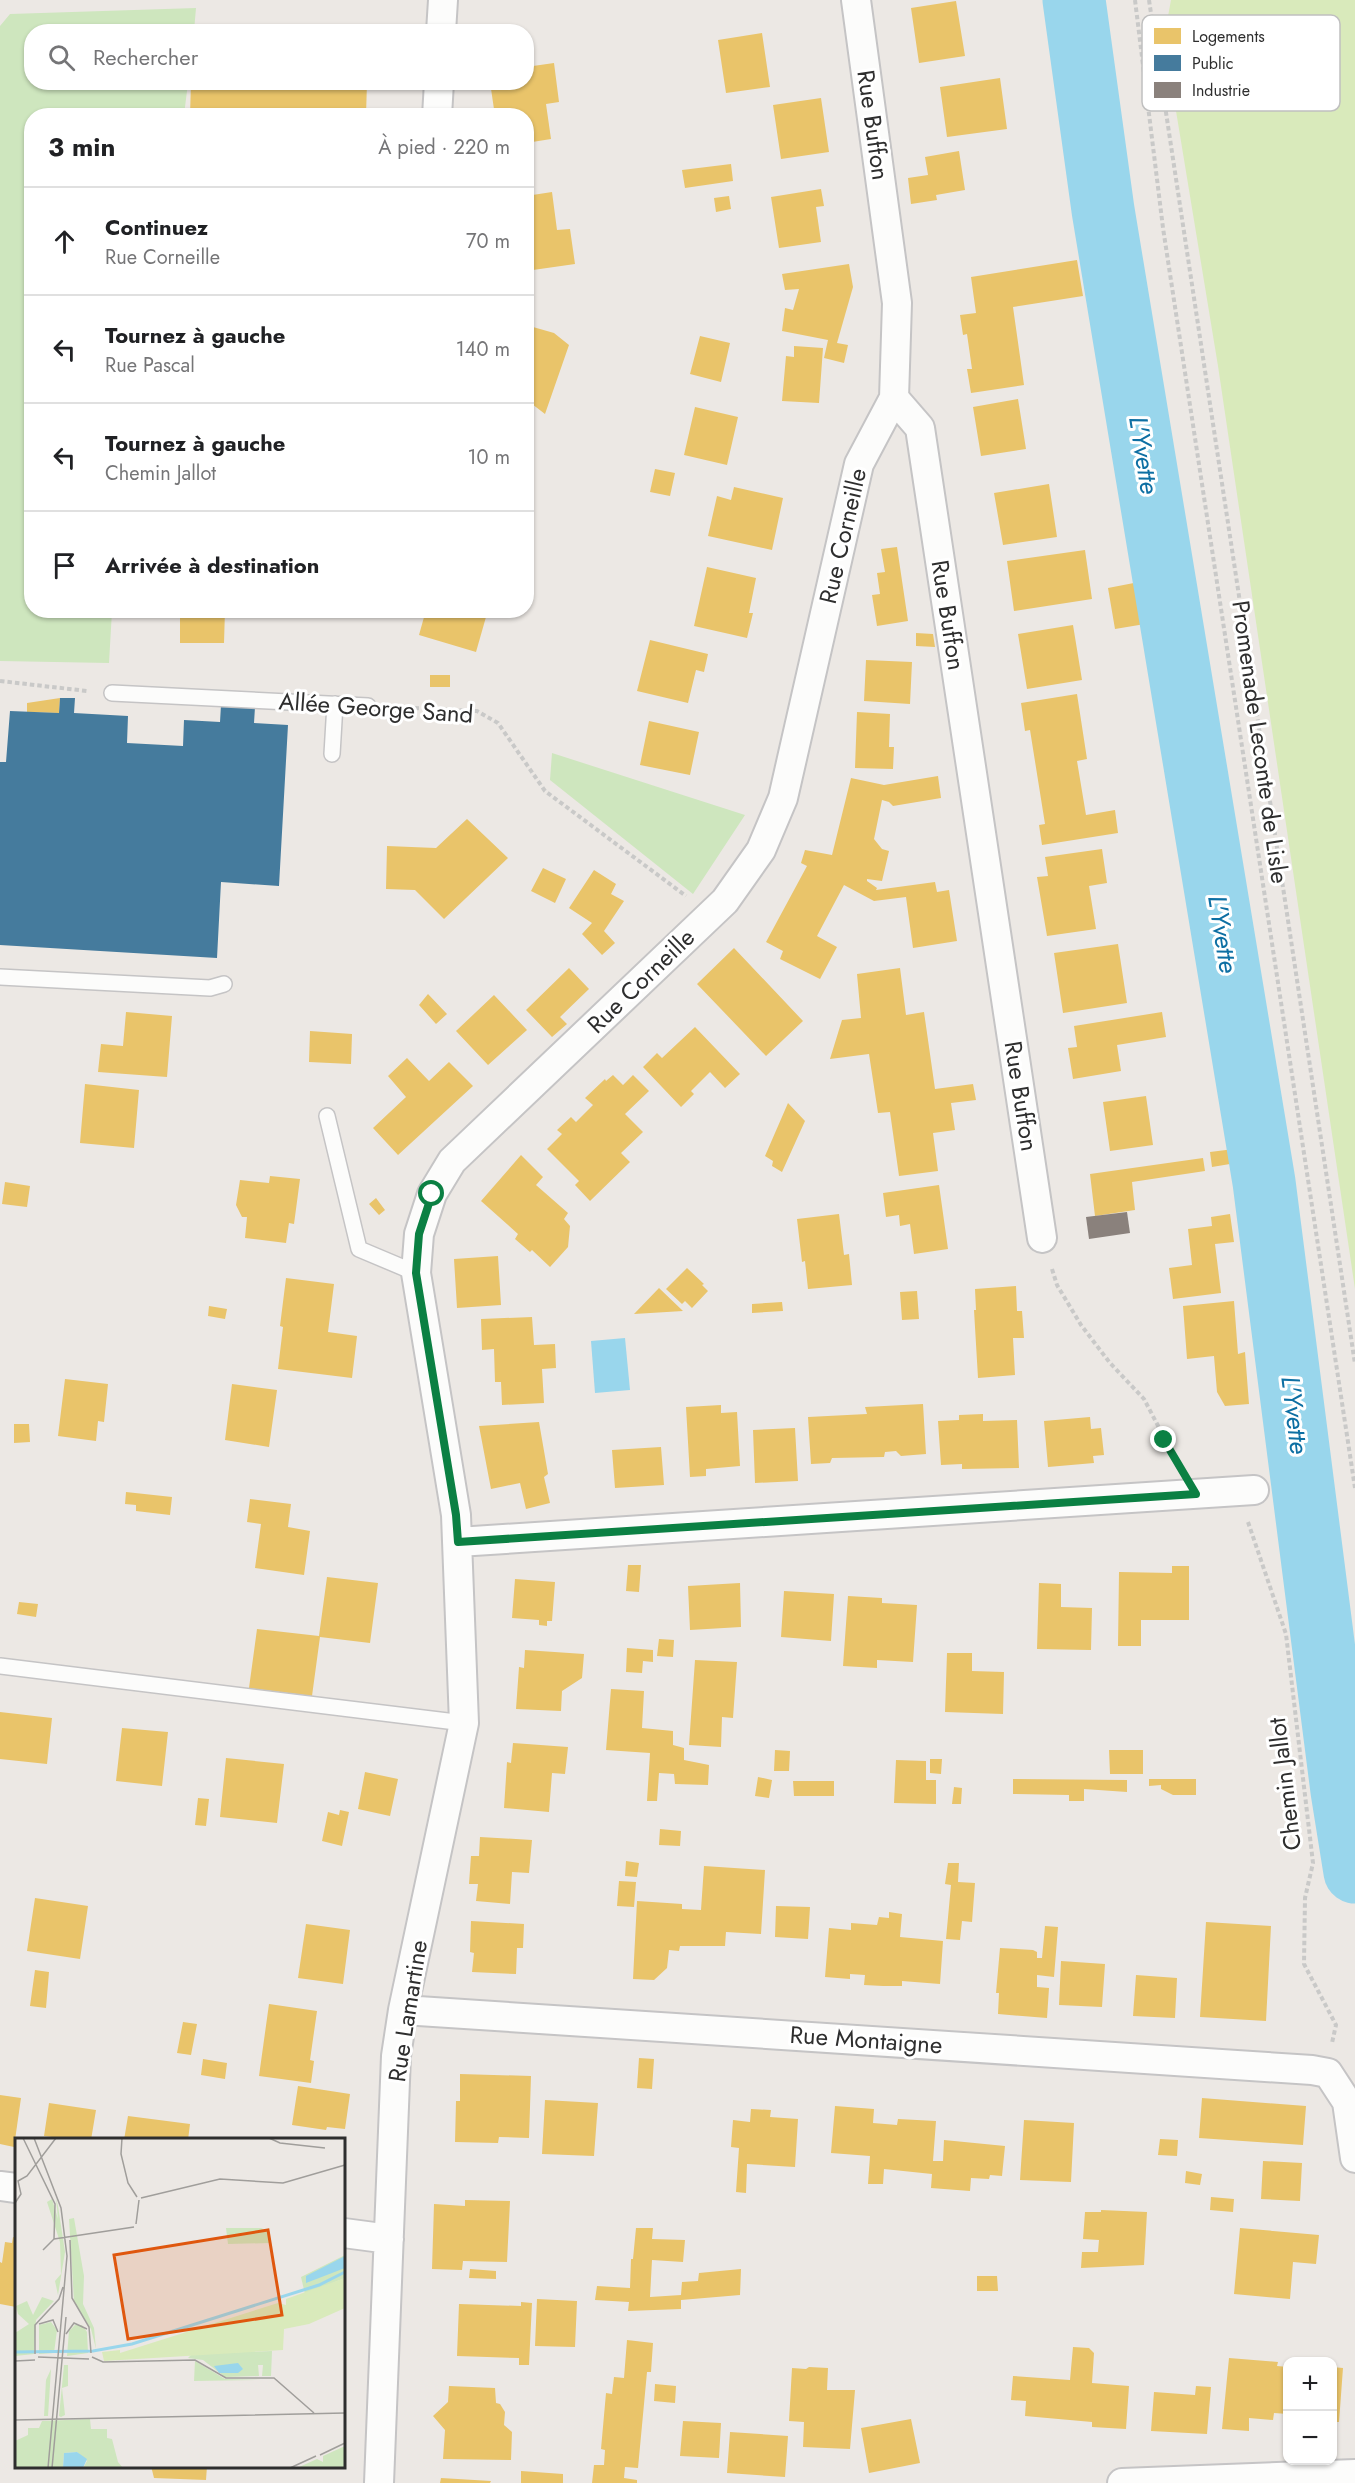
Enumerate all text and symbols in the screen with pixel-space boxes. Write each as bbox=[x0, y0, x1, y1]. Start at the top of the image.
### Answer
legend bbox=[1142, 15, 1340, 111]
search box bbox=[24, 24, 534, 90]
text: Logements bbox=[1192, 25, 1265, 48]
icon: search bbox=[45, 41, 78, 74]
text: Rechercher bbox=[93, 41, 198, 73]
text: Public bbox=[1192, 52, 1233, 75]
street label: Rue Buffon bbox=[848, 68, 899, 182]
text: Industrie bbox=[1192, 79, 1250, 102]
text: 3 min bbox=[48, 128, 115, 166]
text: À pied · 220 m bbox=[378, 133, 510, 162]
text: Continuez bbox=[105, 211, 208, 243]
icon: ahead bbox=[48, 225, 81, 258]
text: 70 m bbox=[466, 227, 510, 256]
text: Rue Corneille bbox=[105, 243, 220, 272]
text: Tournez à gauche bbox=[105, 319, 285, 351]
icon: left bbox=[48, 333, 81, 366]
text: 140 m bbox=[456, 335, 510, 364]
text: Rue Pascal bbox=[105, 351, 195, 380]
water label: L'Yvette bbox=[1119, 413, 1169, 497]
text: Tournez à gauche bbox=[105, 427, 285, 459]
icon: left bbox=[48, 441, 81, 474]
text: 10 m bbox=[467, 443, 510, 472]
text: Chemin Jallot bbox=[105, 459, 216, 488]
street label: Rue Corneille bbox=[810, 465, 875, 607]
icon: arrive bbox=[48, 549, 81, 582]
text: Arrivée à destination bbox=[105, 549, 319, 581]
street label: Rue Buffon bbox=[923, 557, 974, 672]
street label: Promenade Leconte de Lisle bbox=[1223, 598, 1298, 886]
street label: Allée George Sand bbox=[278, 683, 474, 732]
water label: L'Yvette bbox=[1198, 892, 1248, 976]
street label: Rue Corneille bbox=[579, 920, 702, 1041]
street label: Rue Buffon bbox=[996, 1038, 1047, 1153]
route start bbox=[418, 1180, 444, 1206]
water label: L'Yvette bbox=[1271, 1374, 1319, 1456]
route end bbox=[1150, 1426, 1176, 1452]
street label: Chemin Jallot bbox=[1259, 1716, 1310, 1852]
street label: Rue Lamartine bbox=[379, 1937, 436, 2084]
street label: Rue Montaigne bbox=[789, 2017, 944, 2062]
inset map bbox=[15, 2138, 345, 2468]
map controls bbox=[1283, 2357, 1337, 2465]
button: + bbox=[1283, 2357, 1337, 2411]
button: − bbox=[1283, 2411, 1337, 2465]

